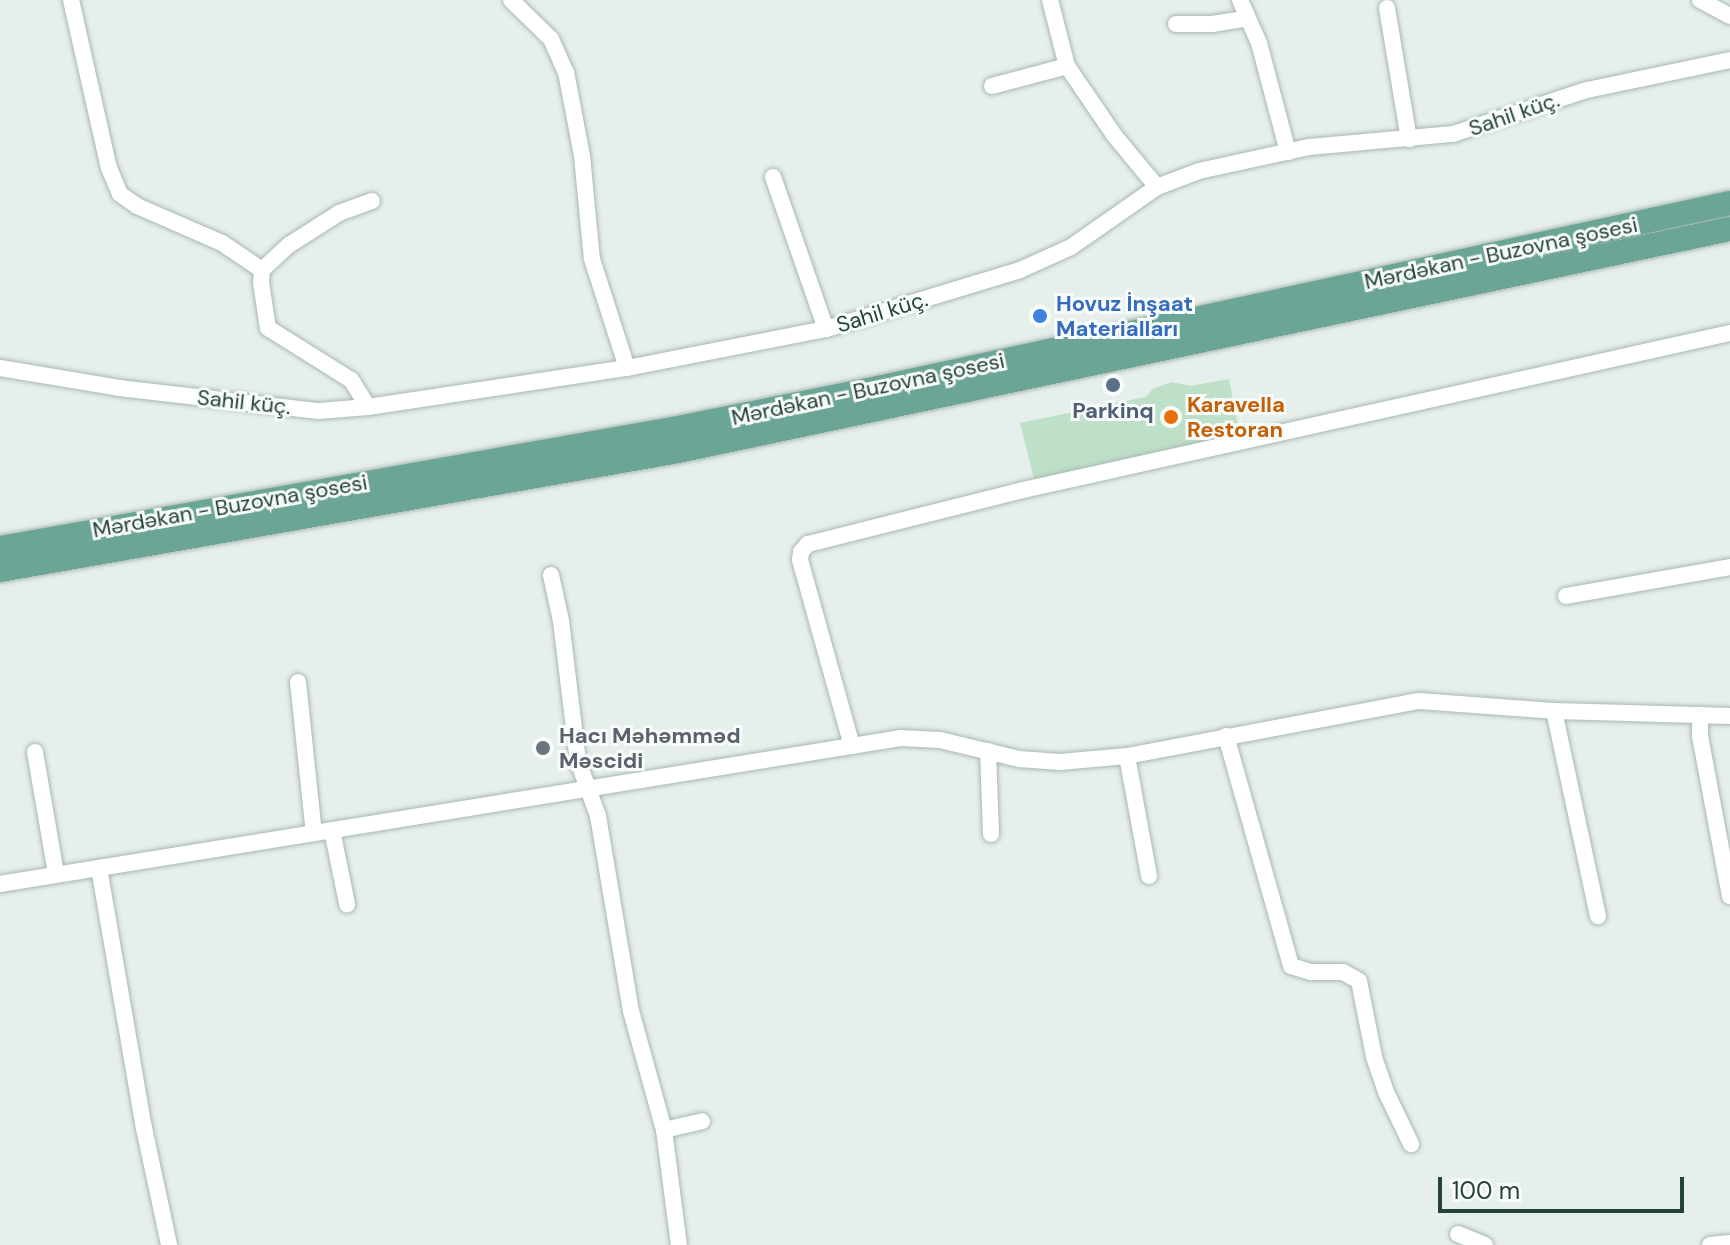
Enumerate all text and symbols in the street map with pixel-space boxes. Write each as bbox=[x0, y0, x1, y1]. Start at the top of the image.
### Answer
street label: Sahil küç. bbox=[1465, 86, 1563, 142]
street label: Mərdəkan - Buzovna şosesi bbox=[1362, 211, 1640, 295]
street label: Sahil küç. bbox=[833, 286, 931, 338]
place label: Hovuz İnşaat Materialları bbox=[1056, 290, 1193, 342]
marker: Hovuz İnşaat Materialları bbox=[1031, 307, 1049, 325]
street label: Mərdəkan - Buzovna şosesi bbox=[729, 347, 1007, 431]
marker: Parkinq bbox=[1104, 376, 1122, 394]
street label: Sahil küç. bbox=[196, 384, 292, 420]
place label: Karavella Restoran bbox=[1187, 391, 1285, 442]
place label: Parkinq bbox=[1072, 398, 1154, 424]
marker: Karavella Restoran bbox=[1162, 408, 1180, 426]
street label: Mərdəkan - Buzovna şosesi bbox=[90, 469, 370, 543]
place label: Hacı Məhəmməd Məscidi bbox=[559, 722, 741, 774]
marker: Hacı Məhəmməd Məscidi bbox=[534, 739, 552, 757]
scale bar bbox=[1442, 1161, 1688, 1211]
text: 100 m bbox=[1452, 1175, 1520, 1206]

